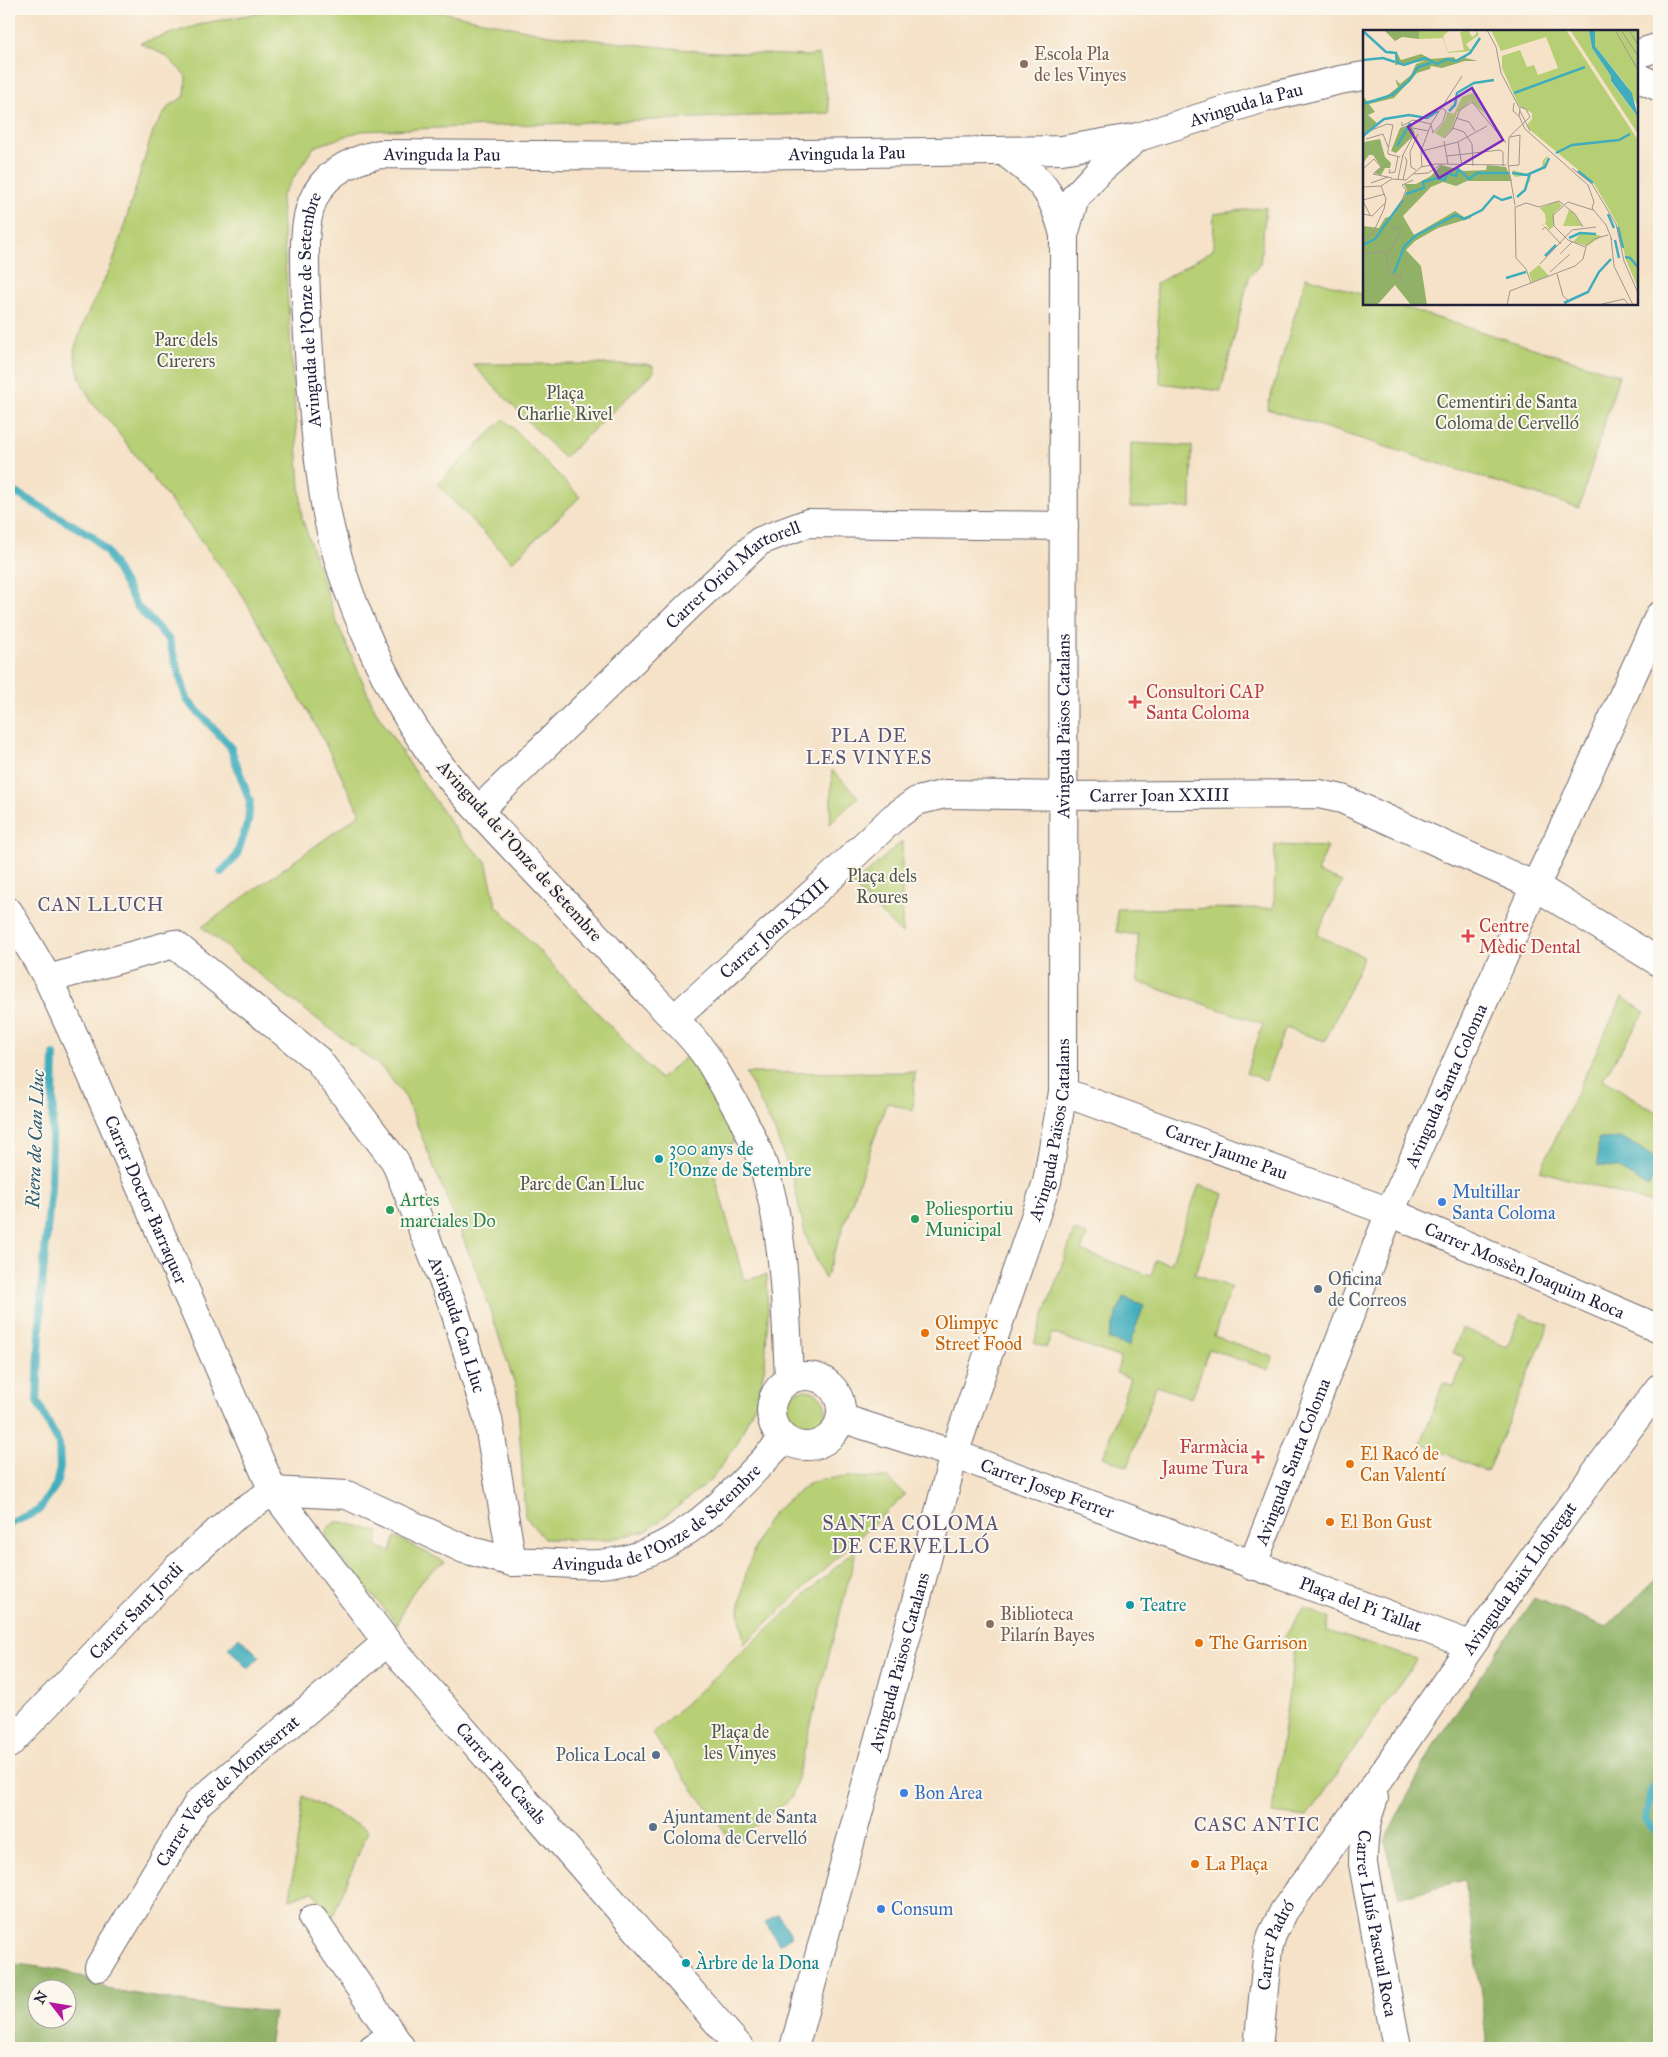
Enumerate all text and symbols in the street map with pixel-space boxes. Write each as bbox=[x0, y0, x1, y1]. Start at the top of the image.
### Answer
inset map bbox=[1363, 30, 1638, 305]
place label: Escola Pla de les Vinyes bbox=[1034, 43, 1126, 86]
marker: Escola Pla de les Vinyes bbox=[1018, 58, 1030, 70]
street label: Avinguda la Pau bbox=[1186, 78, 1306, 132]
street label: Avinguda la Pau bbox=[787, 141, 906, 166]
street label: Avinguda la Pau bbox=[382, 143, 501, 166]
street label: Avinguda de l'Onze de Setembre bbox=[294, 188, 326, 429]
park label: Parc dels Cirerers bbox=[154, 329, 218, 372]
park label: Plaça Charlie Rivel bbox=[517, 382, 613, 425]
park label: Cementiri de Santa Coloma de Cervelló bbox=[1435, 391, 1579, 434]
street label: Carrer Oriol Martorell bbox=[661, 516, 804, 634]
street label: Avinguda Països Catalans bbox=[1052, 634, 1075, 820]
place label: Consultori CAP Santa Coloma bbox=[1146, 681, 1264, 724]
marker: Consultori CAP Santa Coloma bbox=[1128, 695, 1142, 709]
district label: PLA DE LES VINYES bbox=[806, 724, 932, 769]
street label: Avinguda de l'Onze de Setembre bbox=[431, 755, 607, 947]
street label: Carrer Joan XXIII bbox=[1089, 784, 1230, 807]
park label: Plaça dels Roures bbox=[847, 865, 917, 908]
street label: Carrer Joan XXIII bbox=[715, 873, 834, 984]
district label: CAN LLUCH bbox=[38, 893, 164, 916]
place label: Centre Mèdic Dental bbox=[1479, 915, 1581, 958]
marker: Centre Mèdic Dental bbox=[1461, 929, 1475, 943]
street label: Avinguda Santa Coloma bbox=[1400, 1000, 1492, 1172]
street label: Avinguda Països Catalans bbox=[1023, 1039, 1074, 1225]
water label: Riera de Can Lluc bbox=[21, 1068, 49, 1210]
street label: Carrer Doctor Barraquer bbox=[100, 1112, 192, 1288]
street label: Carrer Jaume Pau bbox=[1162, 1119, 1291, 1185]
place label: 300 anys de l'Onze de Setembre bbox=[669, 1138, 811, 1181]
marker: 300 anys de l'Onze de Setembre bbox=[653, 1153, 665, 1165]
park label: Parc de Can Lluc bbox=[520, 1173, 645, 1195]
place label: Multillar Santa Coloma bbox=[1452, 1181, 1556, 1224]
place label: Artes marciales Do bbox=[399, 1189, 496, 1232]
marker: Multillar Santa Coloma bbox=[1436, 1196, 1448, 1208]
place label: Poliesportiu Municipal bbox=[925, 1198, 1014, 1241]
marker: Artes marciales Do bbox=[384, 1204, 396, 1216]
marker: Poliesportiu Municipal bbox=[909, 1213, 921, 1225]
street label: Carrer Mossèn Joaquim Roca bbox=[1421, 1217, 1628, 1324]
street label: Avinguda Can Lluc bbox=[423, 1252, 490, 1396]
place label: Oficina de Correos bbox=[1328, 1268, 1406, 1311]
marker: Oficina de Correos bbox=[1312, 1283, 1324, 1295]
place label: Olimpyc Street Food bbox=[935, 1312, 1022, 1355]
marker: Olimpyc Street Food bbox=[919, 1327, 931, 1339]
street label: Avinguda Santa Coloma bbox=[1250, 1375, 1335, 1549]
place label: Farmàcia Jaume Tura bbox=[1160, 1436, 1248, 1480]
place label: El Racó de Can Valentí bbox=[1360, 1443, 1447, 1486]
marker: Farmàcia Jaume Tura bbox=[1252, 1451, 1264, 1463]
street label: Carrer Josep Ferrer bbox=[977, 1454, 1117, 1523]
marker: El Racó de Can Valentí bbox=[1344, 1458, 1356, 1470]
street label: Avinguda de l'Onze de Setembre bbox=[551, 1459, 765, 1576]
street label: Avinguda Baix Llobregat bbox=[1457, 1497, 1582, 1660]
district label: SANTA COLOMA DE CERVELLÓ bbox=[822, 1511, 1000, 1558]
place label: El Bon Gust bbox=[1340, 1511, 1433, 1533]
marker: El Bon Gust bbox=[1324, 1516, 1336, 1528]
street label: Carrer Sant Jordi bbox=[85, 1557, 187, 1664]
street label: Avinguda Països Catalans bbox=[864, 1570, 934, 1755]
street label: Plaça del Pi Tallat bbox=[1296, 1572, 1425, 1637]
place label: Teatre bbox=[1140, 1594, 1186, 1616]
marker: Teatre bbox=[1124, 1599, 1136, 1611]
place label: Biblioteca Pilarín Bayes bbox=[1000, 1603, 1095, 1646]
marker: Biblioteca Pilarín Bayes bbox=[984, 1618, 996, 1630]
place label: The Garrison bbox=[1209, 1632, 1308, 1654]
marker: The Garrison bbox=[1193, 1637, 1205, 1649]
street label: Carrer Verge de Montserrat bbox=[151, 1710, 304, 1871]
street label: Carrer Pau Casals bbox=[451, 1718, 551, 1829]
park label: Plaça de les Vinyes bbox=[704, 1721, 776, 1764]
place label: Polica Local bbox=[556, 1744, 646, 1766]
marker: Polica Local bbox=[650, 1749, 662, 1761]
place label: Bon Area bbox=[914, 1782, 983, 1804]
marker: Bon Area bbox=[898, 1787, 910, 1799]
place label: Ajuntament de Santa Coloma de Cervelló bbox=[662, 1806, 818, 1849]
district label: CASC ANTIC bbox=[1194, 1813, 1320, 1836]
marker: Ajuntament de Santa Coloma de Cervelló bbox=[647, 1821, 659, 1833]
street label: Carrer Lluís Pascual Roca bbox=[1352, 1829, 1402, 2019]
place label: La Plaça bbox=[1205, 1853, 1268, 1875]
marker: La Plaça bbox=[1189, 1858, 1201, 1870]
street label: Carrer Padró bbox=[1253, 1896, 1299, 1991]
place label: Consum bbox=[891, 1898, 954, 1920]
marker: Consum bbox=[875, 1903, 887, 1915]
place label: Àrbre de la Dona bbox=[695, 1950, 819, 1974]
marker: Àrbre de la Dona bbox=[680, 1957, 692, 1969]
north arrow bbox=[28, 1980, 78, 2030]
text: N bbox=[31, 1988, 52, 2007]

